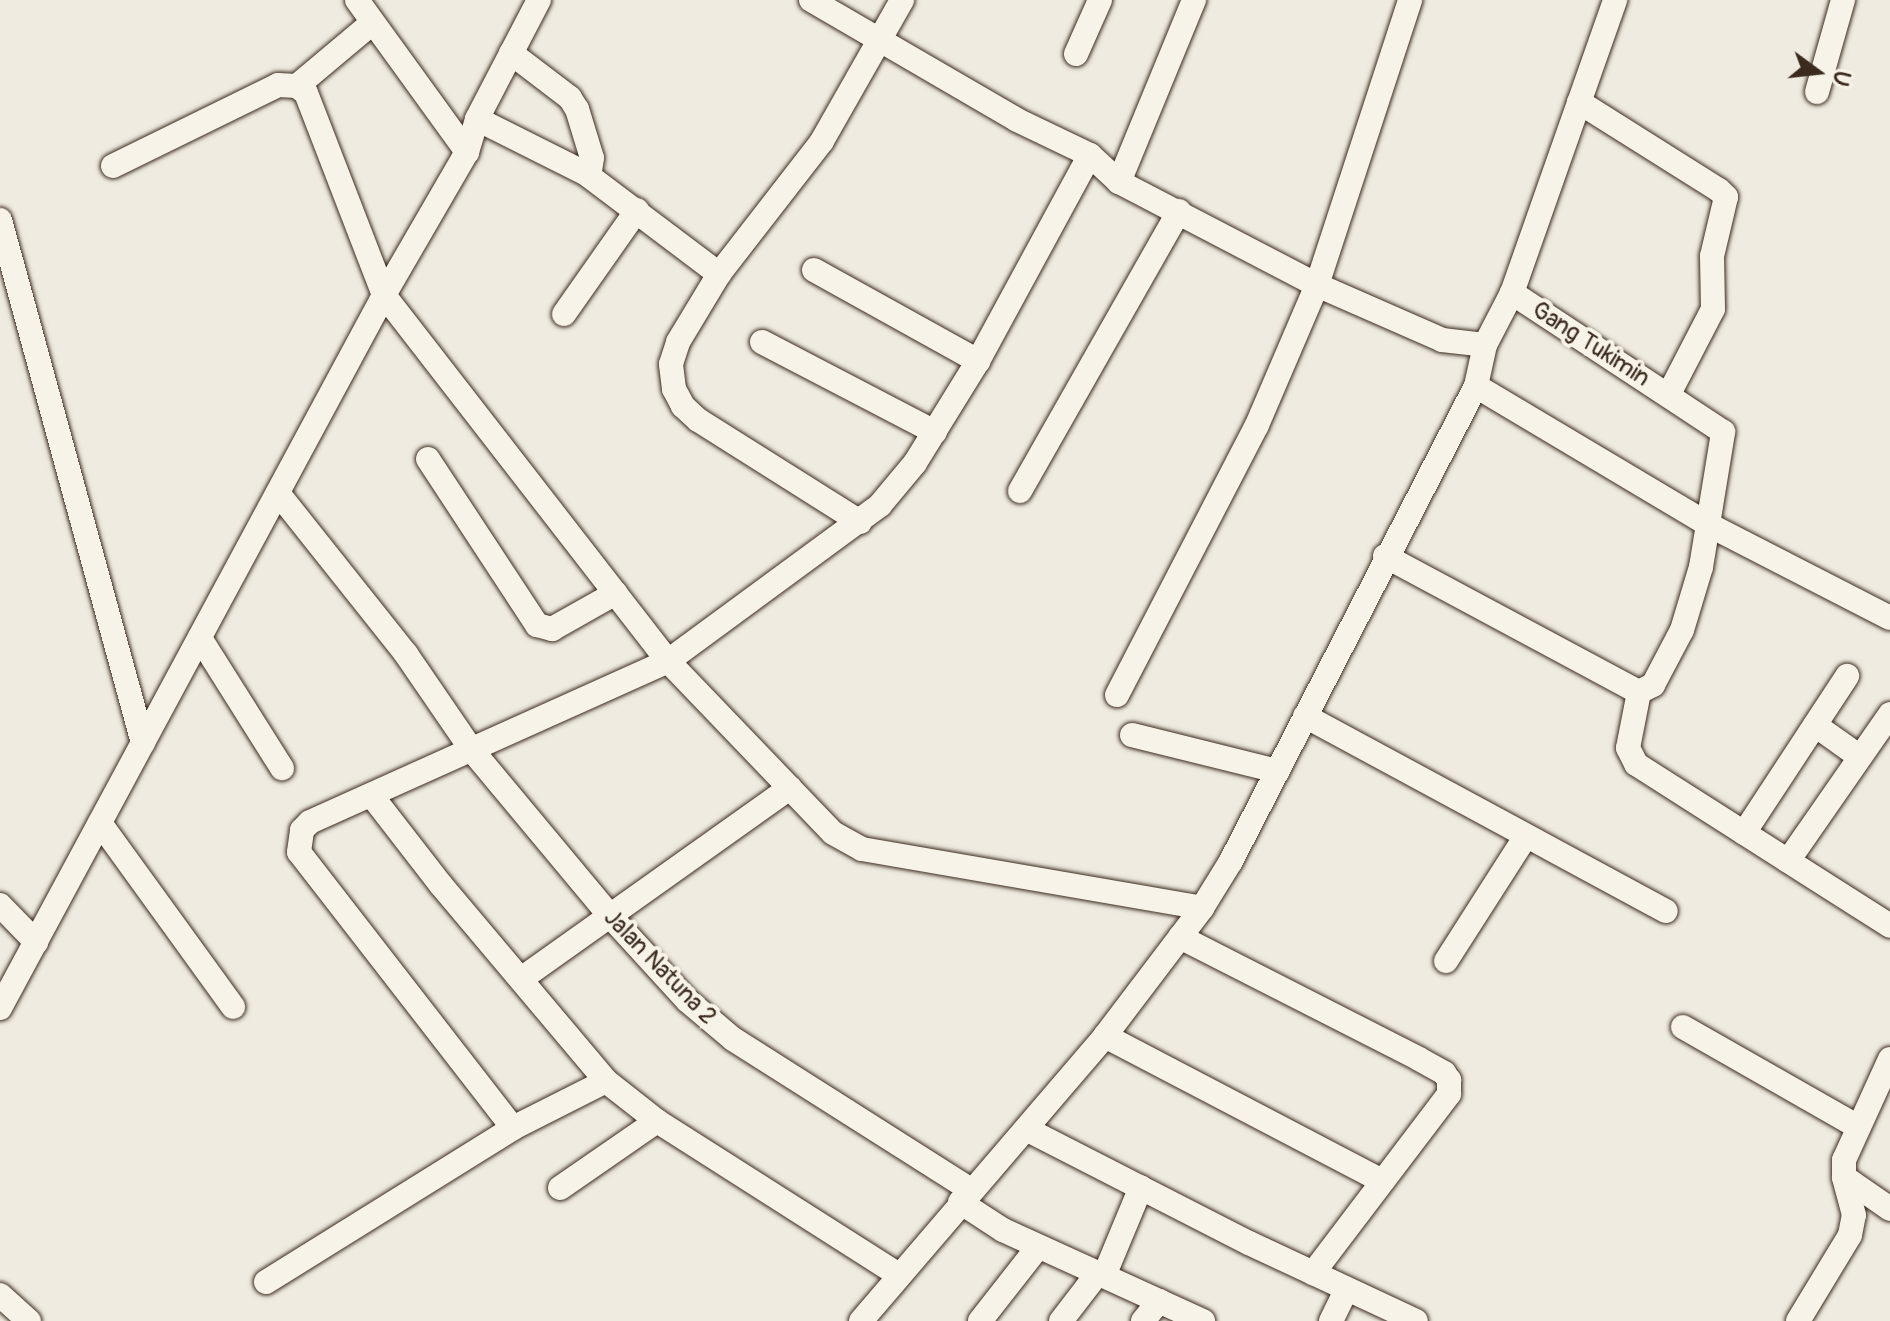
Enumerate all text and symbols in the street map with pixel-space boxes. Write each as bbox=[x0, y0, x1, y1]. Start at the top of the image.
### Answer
north arrow bbox=[1778, 32, 1858, 112]
text: U bbox=[1826, 68, 1857, 89]
street label: Gang Tukimin bbox=[1527, 295, 1655, 393]
street label: Jalan Natuna 2 bbox=[598, 903, 722, 1031]

